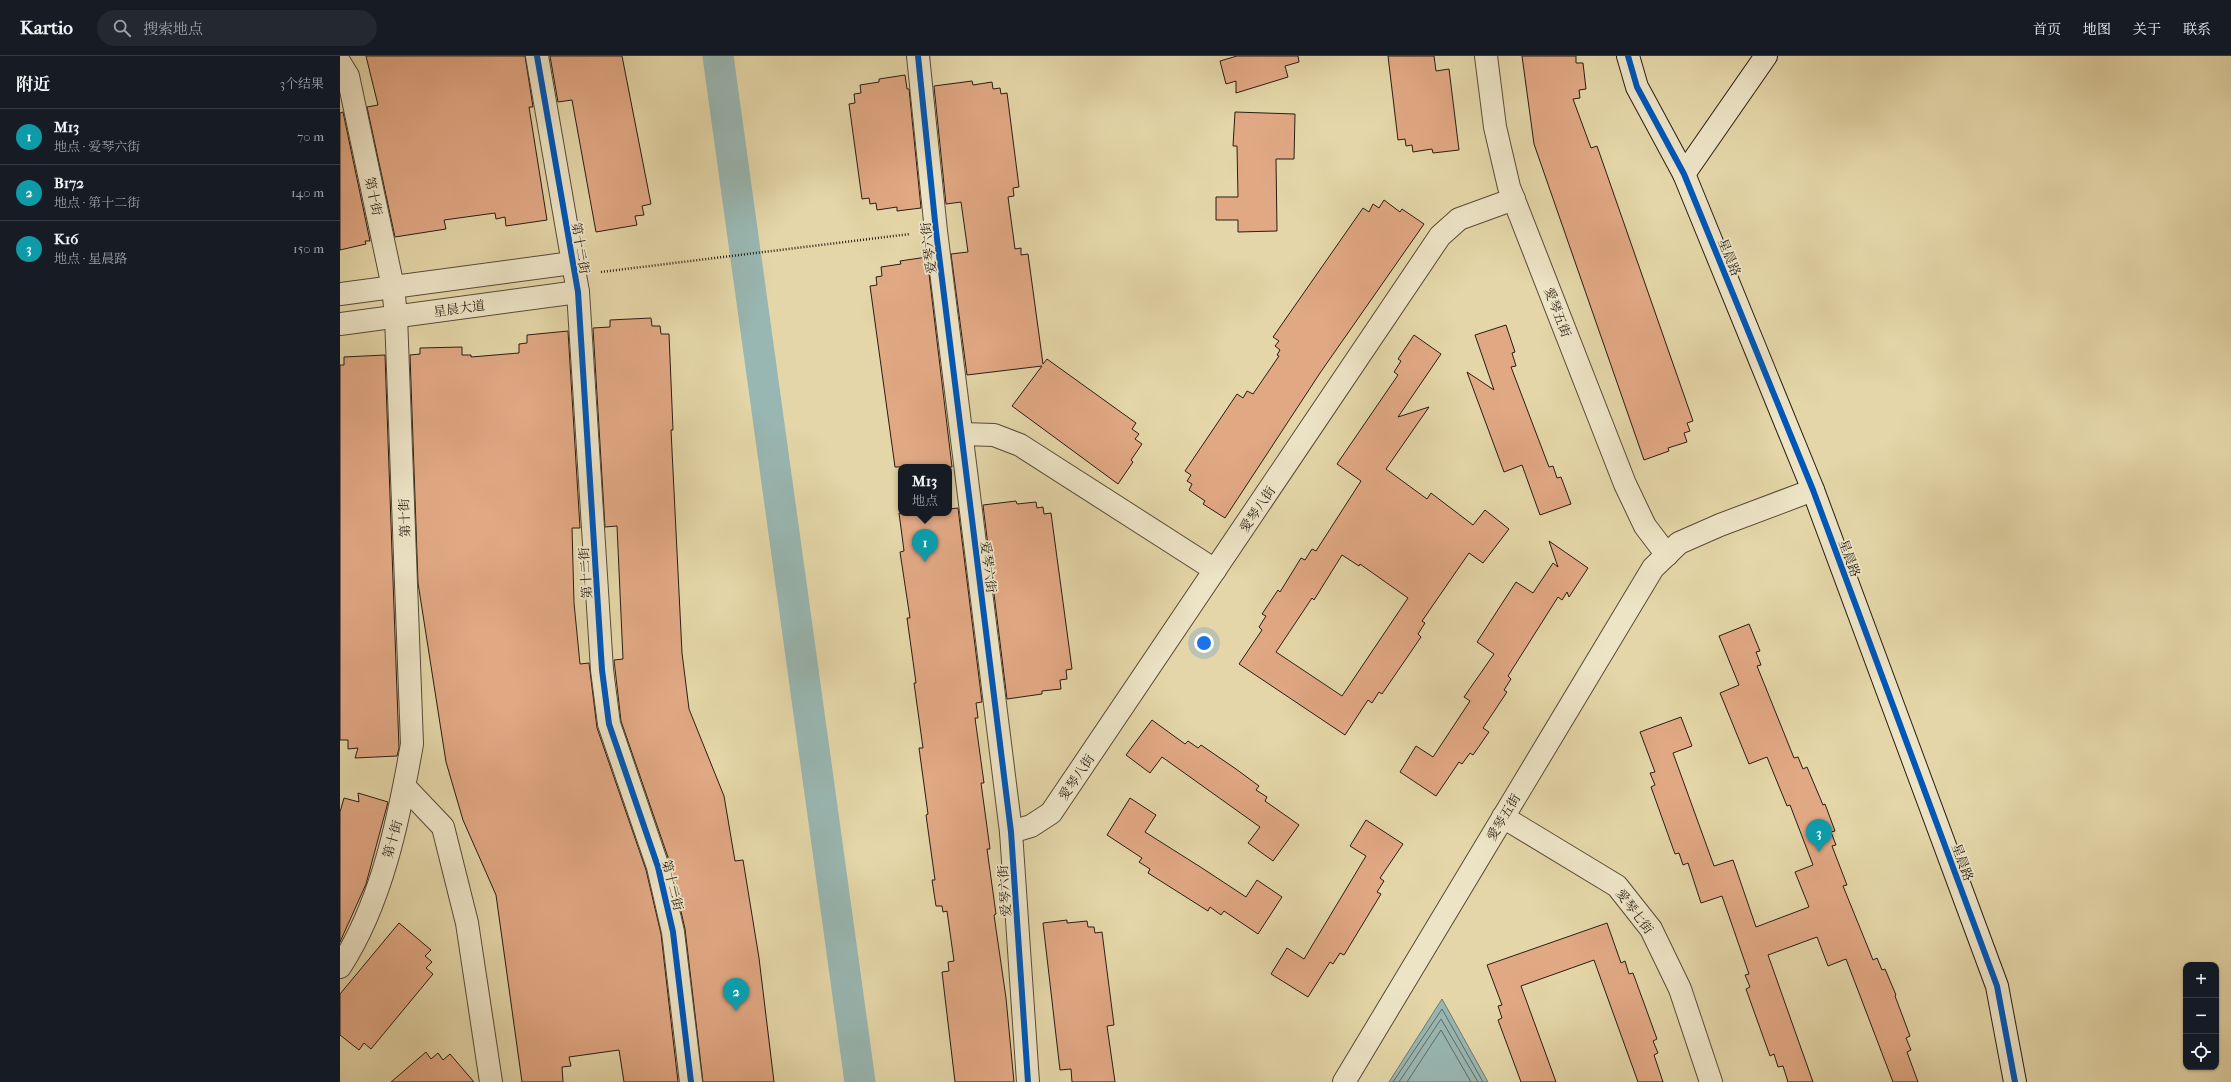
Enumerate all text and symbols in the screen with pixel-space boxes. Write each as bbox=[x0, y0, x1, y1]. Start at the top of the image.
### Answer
search box bbox=[97, 10, 377, 46]
text: Kartio bbox=[20, 17, 73, 39]
icon: search bbox=[111, 17, 133, 39]
text: 搜索地点 bbox=[143, 20, 203, 38]
text: 首页 bbox=[2033, 21, 2061, 38]
text: 地图 bbox=[2083, 21, 2111, 38]
text: 关于 bbox=[2133, 21, 2161, 38]
text: 联系 bbox=[2183, 21, 2211, 38]
text: 附近 bbox=[16, 74, 50, 94]
text: 3个结果 bbox=[280, 76, 324, 91]
text: M13 bbox=[54, 118, 79, 136]
text: 1 bbox=[27, 129, 31, 144]
text: 70 m bbox=[297, 129, 324, 144]
text: 地点 · 爱琴六街 bbox=[54, 139, 140, 154]
text: B172 bbox=[54, 174, 84, 192]
street label: 第十街 bbox=[362, 175, 385, 217]
text: 2 bbox=[26, 185, 32, 200]
text: 140 m bbox=[291, 185, 324, 200]
text: 地点 · 第十二街 bbox=[54, 195, 140, 210]
street label: 第十二街 bbox=[569, 221, 592, 275]
street label: 爱琴六街 bbox=[918, 221, 939, 275]
text: K16 bbox=[54, 230, 78, 248]
street label: 星晨路 bbox=[1715, 236, 1744, 278]
text: 3 bbox=[26, 241, 32, 256]
text: 150 m bbox=[293, 241, 324, 256]
text: 地点 · 星晨路 bbox=[54, 251, 127, 266]
street label: 愛琴五街 bbox=[1541, 285, 1574, 339]
street label: 星晨大道 bbox=[432, 297, 486, 320]
popup bbox=[898, 464, 952, 516]
text: M13 bbox=[912, 472, 937, 490]
street label: 愛琴八街 bbox=[1237, 484, 1278, 535]
text: 地点 bbox=[912, 493, 938, 508]
street label: 第十街 bbox=[396, 498, 413, 538]
pin: 1 bbox=[912, 529, 938, 562]
street label: 星晨路 bbox=[1836, 537, 1863, 579]
street label: 爱琴六街 bbox=[978, 540, 999, 594]
street label: 第十二街 bbox=[576, 546, 595, 599]
your location bbox=[1194, 633, 1214, 653]
street label: 愛琴八街 bbox=[1056, 752, 1097, 803]
street label: 愛琴五街 bbox=[1484, 791, 1523, 843]
street label: 第十街 bbox=[380, 818, 405, 860]
pin: 3 bbox=[1806, 819, 1832, 852]
street label: 星晨路 bbox=[1949, 841, 1976, 883]
street label: 第十二街 bbox=[659, 858, 686, 912]
street label: 爱琴六街 bbox=[995, 864, 1014, 917]
street label: 愛琴七街 bbox=[1613, 886, 1656, 937]
map controls bbox=[2183, 962, 2219, 1070]
button: + bbox=[2183, 962, 2219, 998]
pin: 2 bbox=[723, 978, 749, 1011]
button: − bbox=[2183, 998, 2219, 1034]
button: locate bbox=[2183, 1034, 2219, 1070]

